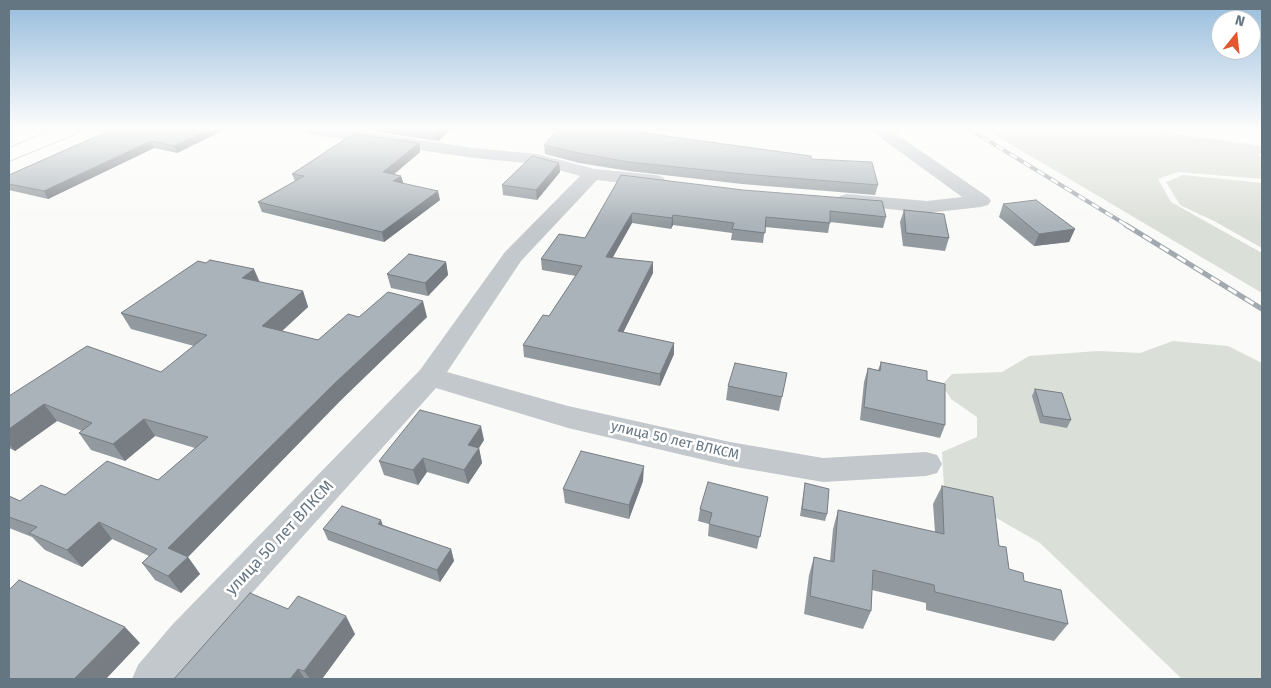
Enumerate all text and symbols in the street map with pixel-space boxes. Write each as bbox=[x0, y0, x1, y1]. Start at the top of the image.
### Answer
north arrow bbox=[1211, 10, 1261, 60]
text: N bbox=[1233, 12, 1247, 31]
street label: улица 50 лет ВЛКСМ bbox=[609, 418, 741, 464]
street label: улица 50 лет ВЛКСМ bbox=[222, 477, 338, 599]

